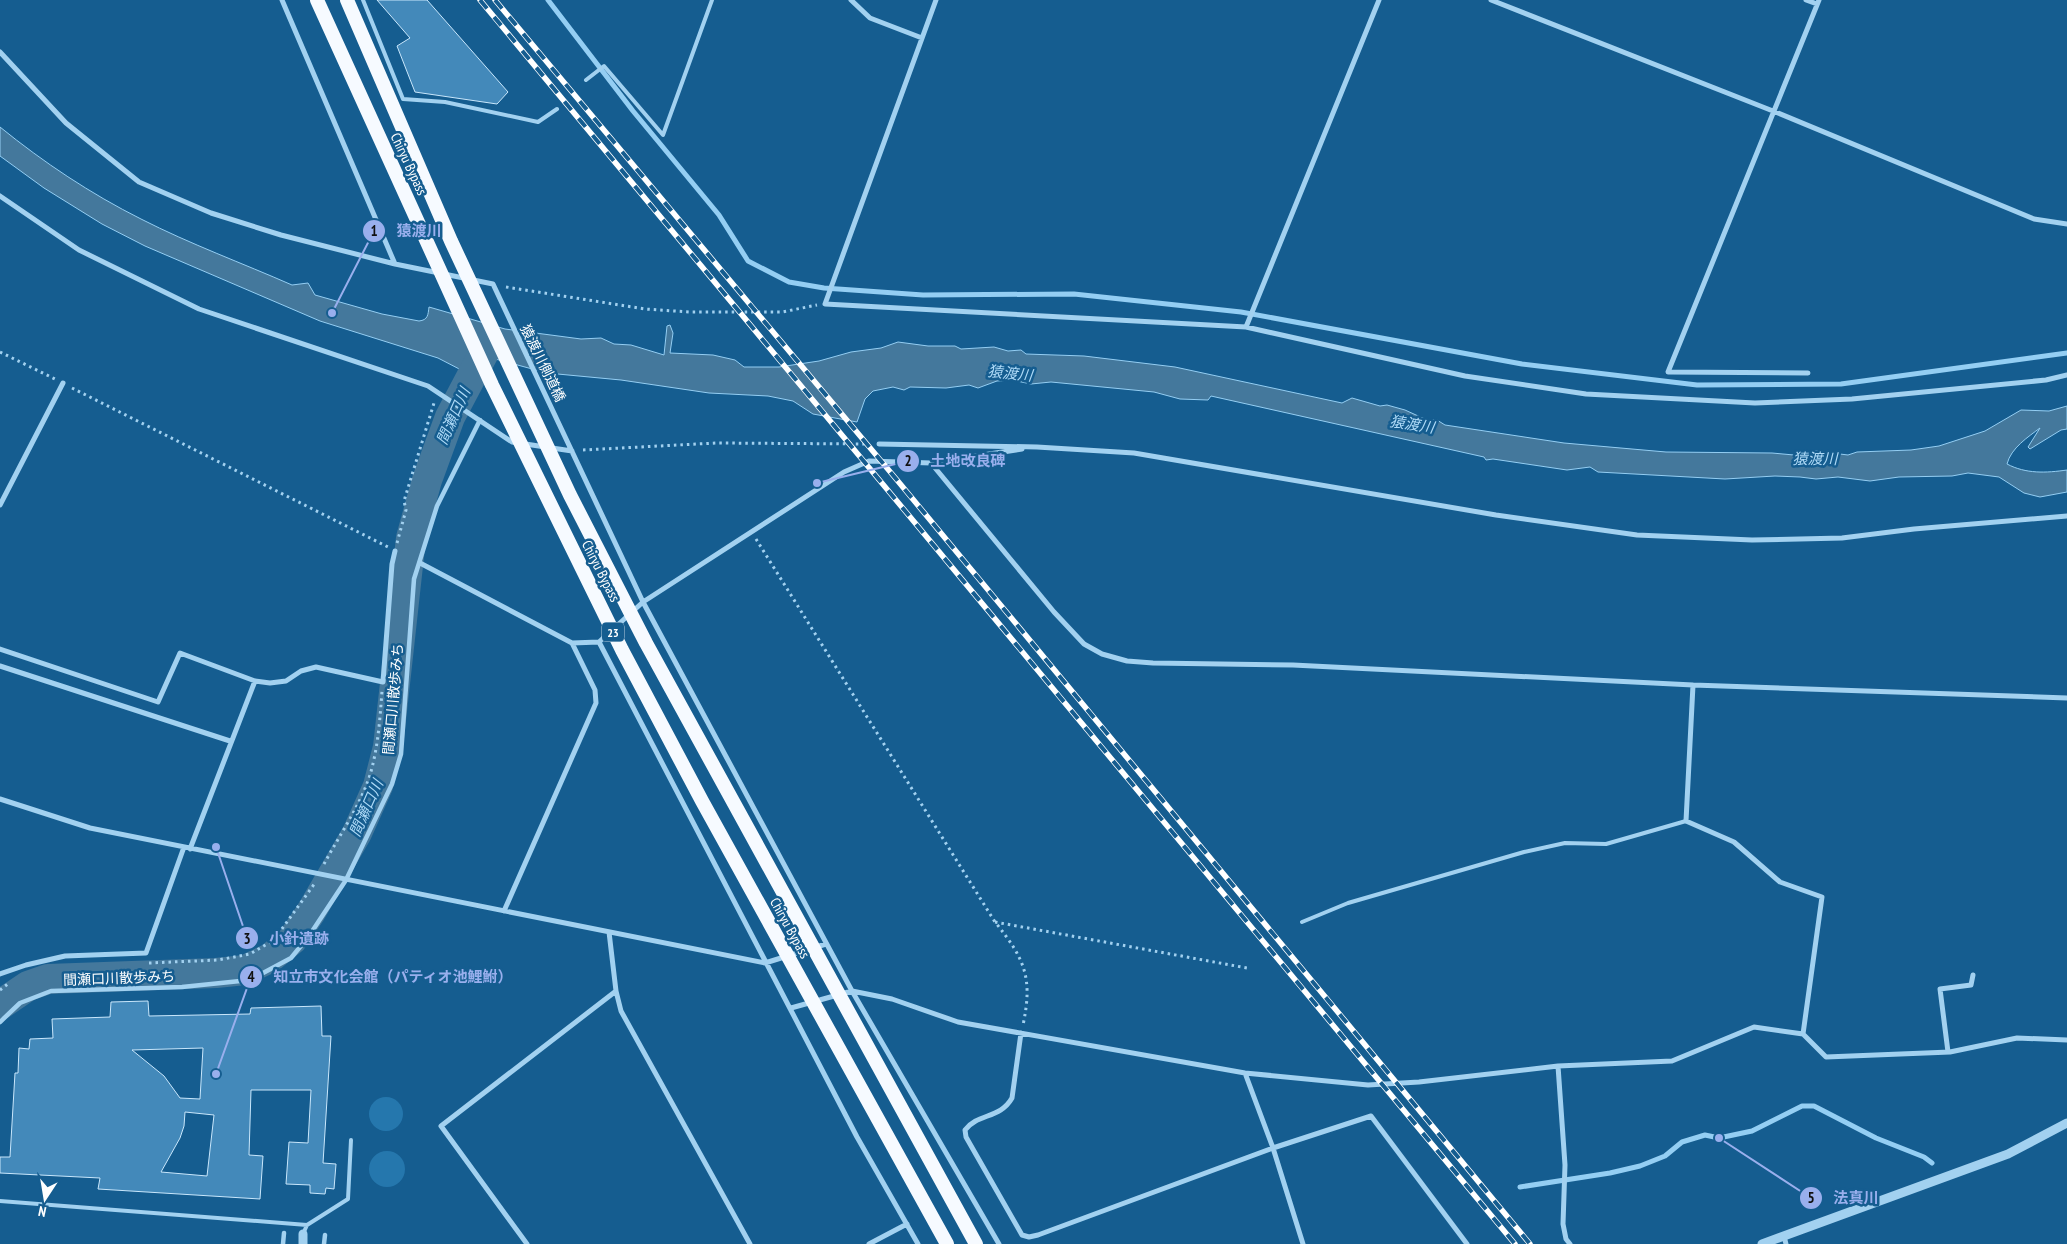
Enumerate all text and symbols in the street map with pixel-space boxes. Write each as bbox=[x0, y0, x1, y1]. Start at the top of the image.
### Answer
street label: Chiryu Bypass bbox=[387, 130, 431, 198]
callout: 猿渡川 bbox=[362, 216, 452, 246]
text: 1 bbox=[370, 221, 378, 240]
text: 猿渡川 bbox=[396, 221, 442, 240]
street label: 猿渡川側道橋 bbox=[516, 321, 570, 405]
water label: 猿渡川 bbox=[987, 361, 1035, 385]
water label: 間瀬口川 bbox=[432, 383, 475, 447]
water label: 猿渡川 bbox=[1388, 411, 1438, 437]
callout: 土地改良碑 bbox=[895, 446, 1015, 476]
water label: 猿渡川 bbox=[1792, 449, 1839, 468]
text: 2 bbox=[904, 451, 912, 470]
text: 土地改良碑 bbox=[930, 451, 1006, 470]
street label: Chiryu Bypass bbox=[578, 537, 624, 605]
road number: 23 bbox=[602, 622, 624, 642]
street label: 間瀬口川散歩みち bbox=[379, 642, 407, 756]
water label: 間瀬口川 bbox=[345, 775, 388, 839]
street label: Chiryu Bypass bbox=[766, 894, 814, 962]
callout: 小針遺跡 bbox=[234, 923, 339, 953]
text: 3 bbox=[243, 929, 251, 948]
text: 小針遺跡 bbox=[269, 929, 329, 948]
callout: 知立市文化会館（パティオ池鯉鮒） bbox=[238, 962, 523, 992]
street label: 間瀬口川散歩みち bbox=[63, 967, 175, 989]
text: 4 bbox=[247, 967, 255, 986]
text: 知立市文化会館（パティオ池鯉鮒） bbox=[273, 967, 513, 986]
north arrow bbox=[20, 1174, 70, 1224]
callout: 法真川 bbox=[1798, 1183, 1888, 1213]
text: 5 bbox=[1807, 1188, 1815, 1207]
text: 法真川 bbox=[1833, 1188, 1879, 1207]
text: N bbox=[37, 1202, 48, 1221]

